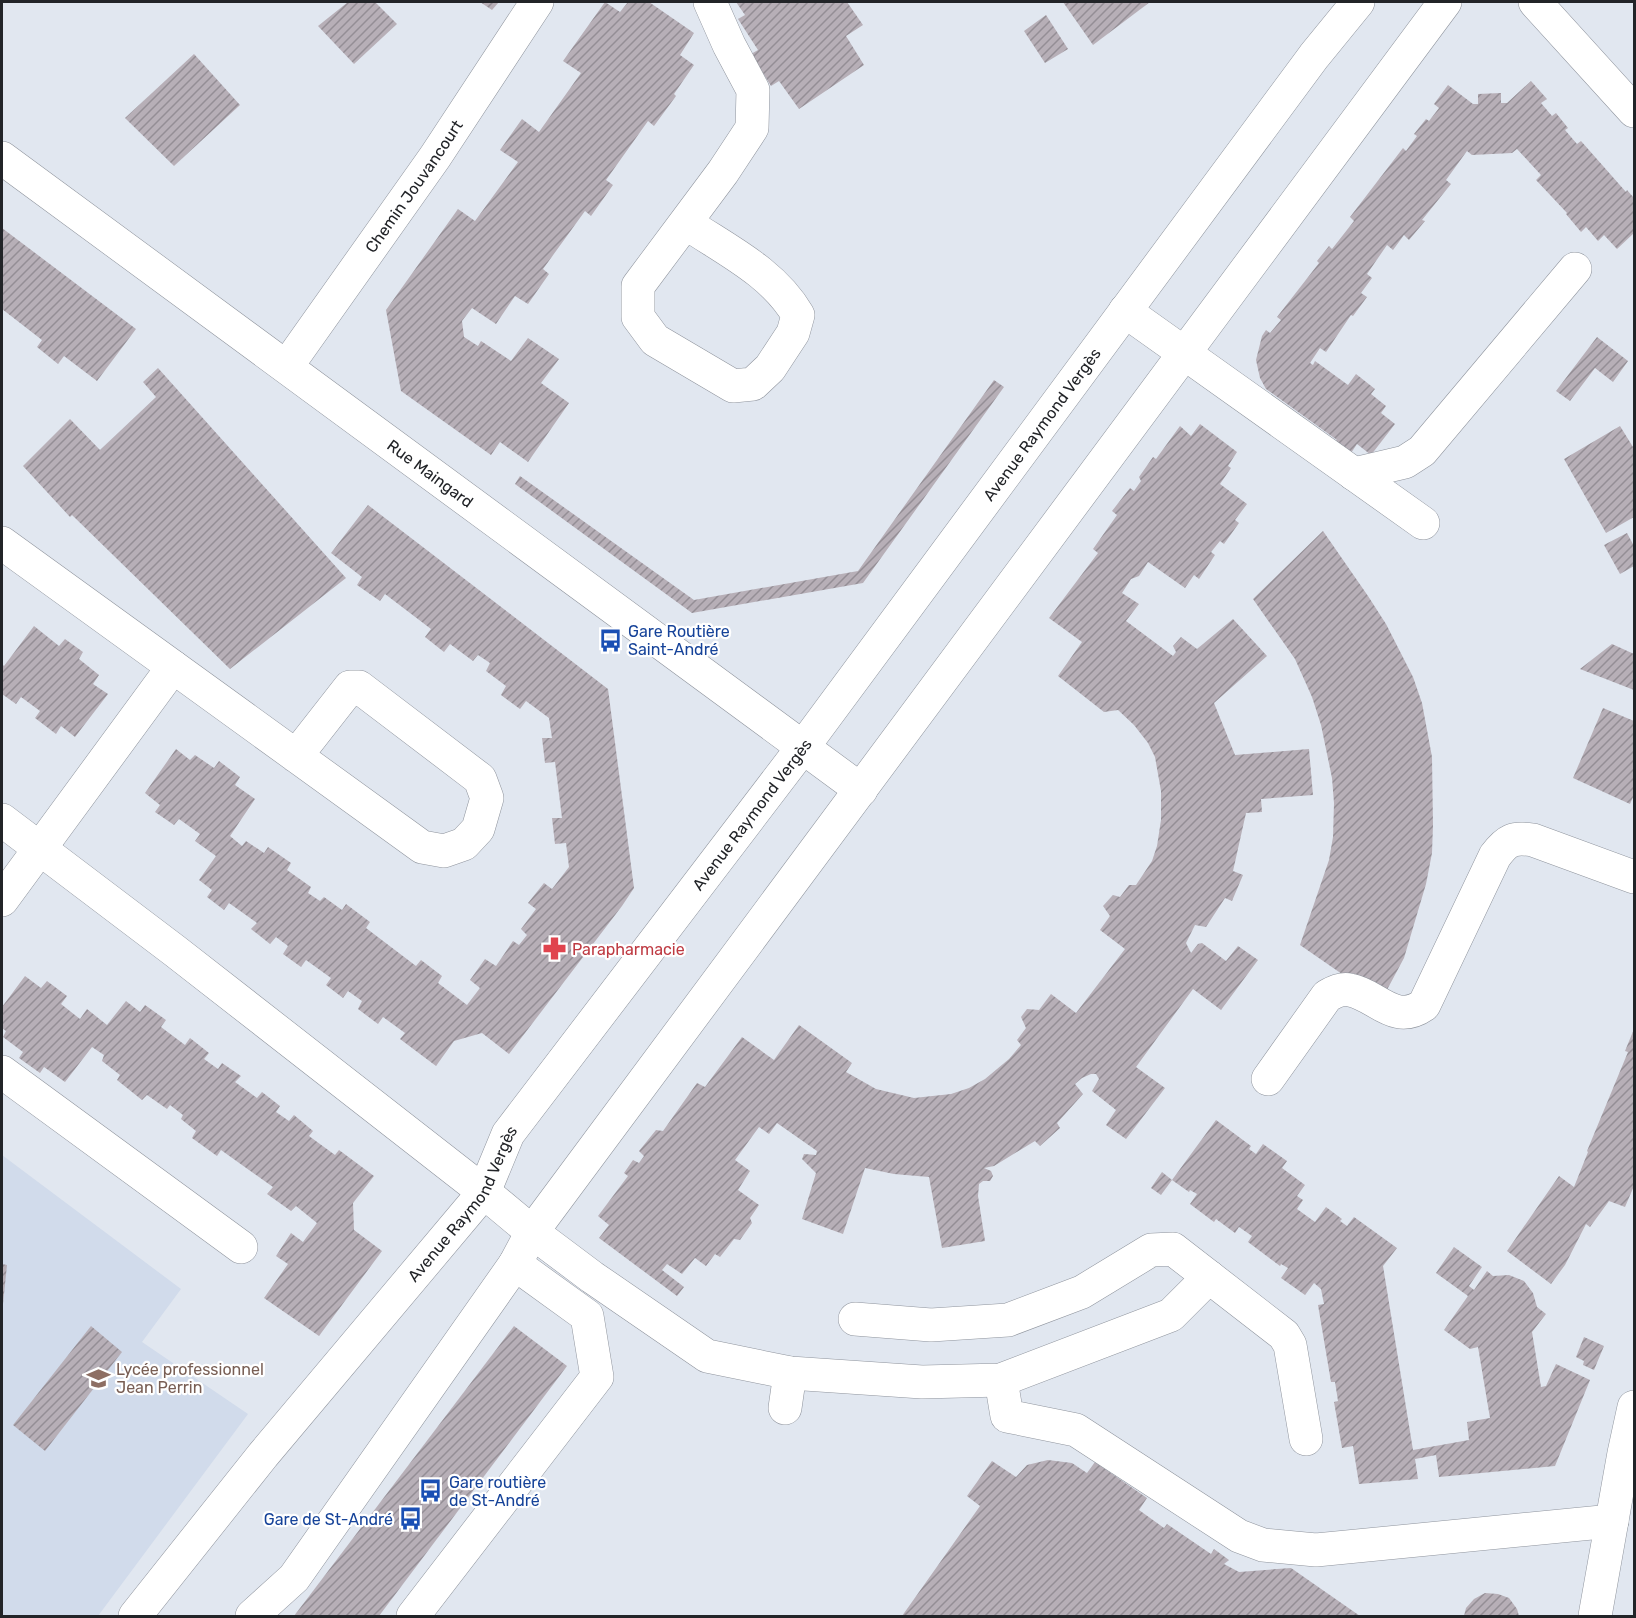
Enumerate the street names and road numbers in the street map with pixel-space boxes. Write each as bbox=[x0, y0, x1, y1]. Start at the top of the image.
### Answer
street label: Chemin Jouvancourt bbox=[361, 116, 466, 256]
street label: Avenue Raymond Vergès bbox=[979, 344, 1104, 504]
street label: Rue Maingard bbox=[384, 435, 477, 511]
street label: Avenue Raymond Vergès bbox=[688, 735, 815, 894]
street label: Avenue Raymond Vergès bbox=[403, 1121, 521, 1285]

